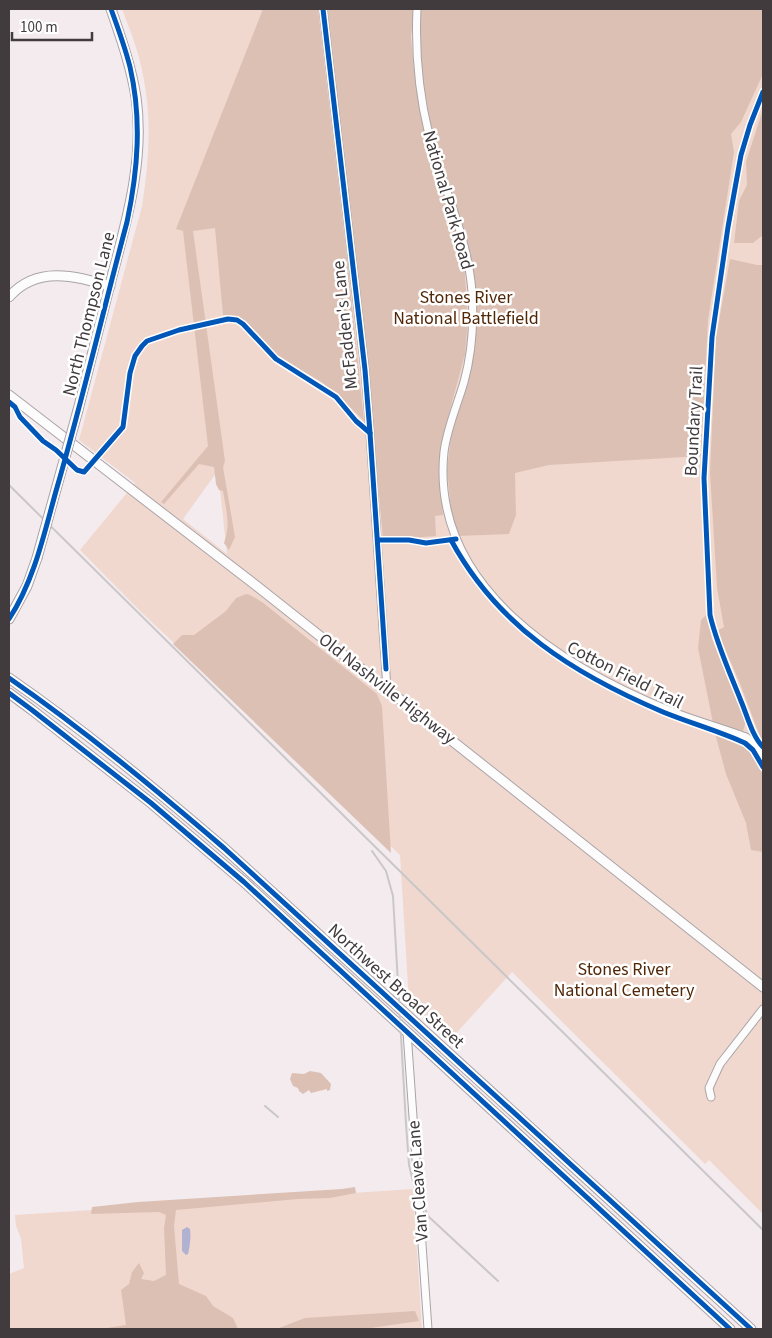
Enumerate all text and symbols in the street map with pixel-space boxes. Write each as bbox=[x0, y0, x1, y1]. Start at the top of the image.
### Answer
scale bar bbox=[12, 10, 92, 42]
text: 100 m bbox=[20, 17, 58, 38]
street label: National Park Road bbox=[416, 127, 480, 273]
street label: North Thompson Lane bbox=[56, 229, 122, 399]
street label: McFadden's Lane bbox=[326, 259, 364, 391]
park label: Stones River National Battlefield bbox=[393, 285, 539, 331]
street label: Boundary Trail bbox=[679, 365, 709, 477]
street label: Old Nashville Highway bbox=[313, 627, 461, 751]
street label: Cotton Field Trail bbox=[562, 635, 688, 715]
street label: Northwest Broad Street bbox=[322, 918, 470, 1054]
park label: Stones River National Cemetery bbox=[554, 957, 695, 1003]
street label: Van Cleave Lane bbox=[401, 1119, 435, 1242]

